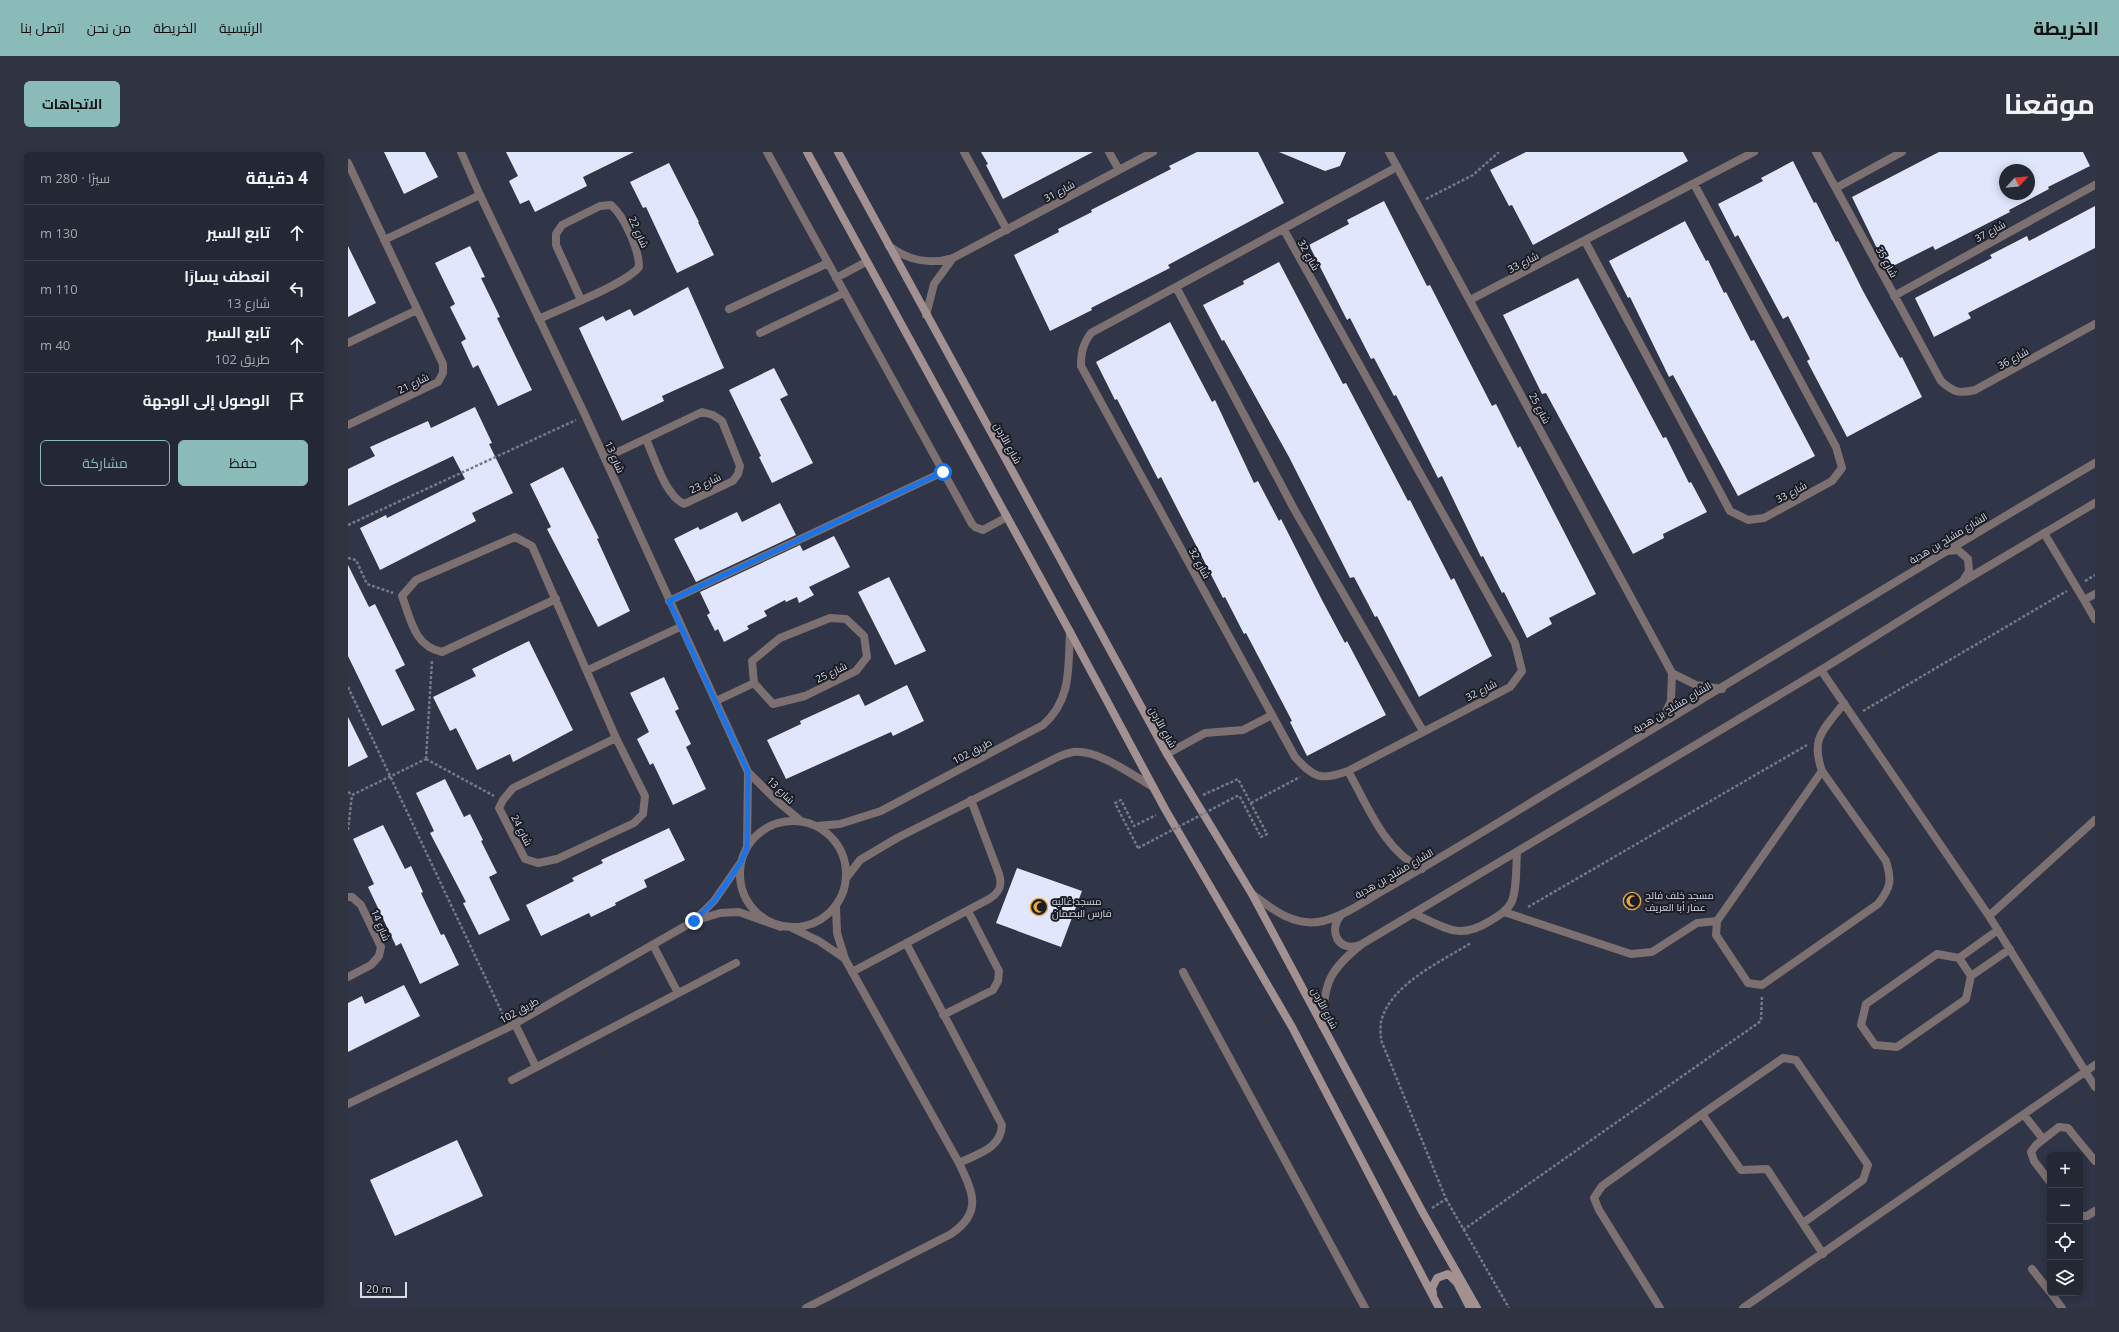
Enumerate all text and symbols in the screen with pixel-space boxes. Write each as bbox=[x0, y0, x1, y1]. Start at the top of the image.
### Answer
text: الخريطة bbox=[2033, 15, 2099, 41]
text: اتصل بنا bbox=[20, 18, 65, 37]
text: من نحن bbox=[87, 18, 131, 37]
text: الخريطة bbox=[153, 18, 197, 37]
text: الرئيسية bbox=[219, 18, 263, 37]
button: الاتجاهات bbox=[24, 81, 120, 127]
text: موقعنا bbox=[2004, 84, 2095, 122]
north arrow bbox=[1999, 164, 2035, 200]
text: 4 دقيقة bbox=[246, 166, 308, 189]
text: سيرًا · 280 m bbox=[40, 169, 110, 187]
street label: شارع 31 bbox=[1041, 177, 1077, 205]
street label: شارع 22 bbox=[626, 214, 652, 250]
street label: شارع 37 bbox=[1972, 217, 2008, 245]
text: تابع السير bbox=[206, 222, 270, 242]
icon: ahead bbox=[286, 222, 308, 244]
text: 130 m bbox=[40, 224, 78, 242]
street label: شارع 32 bbox=[1295, 237, 1323, 273]
street label: شارع 35 bbox=[1873, 244, 1901, 280]
street label: شارع 33 bbox=[1505, 248, 1541, 276]
text: انعطف يسارًا bbox=[184, 266, 270, 286]
icon: left bbox=[286, 278, 308, 300]
text: 110 m bbox=[40, 280, 78, 298]
text: شارع 13 bbox=[227, 294, 270, 312]
text: تابع السير bbox=[206, 322, 270, 342]
icon: ahead bbox=[286, 334, 308, 356]
text: 40 m bbox=[40, 336, 70, 354]
street label: شارع 36 bbox=[1995, 344, 2031, 372]
text: طريق 102 bbox=[215, 350, 270, 368]
street label: شارع 21 bbox=[395, 369, 431, 397]
text: الوصول إلى الوجهة bbox=[143, 390, 270, 410]
icon: arrive bbox=[286, 390, 308, 412]
street label: شارع 25 bbox=[1526, 390, 1554, 426]
street label: شارع الأردن bbox=[991, 420, 1025, 466]
street label: شارع 13 bbox=[602, 439, 628, 475]
button: مشاركة bbox=[40, 440, 170, 486]
button: حفظ bbox=[178, 440, 308, 486]
route start bbox=[934, 463, 952, 481]
street label: 23 شارع bbox=[687, 470, 723, 496]
street label: شارع 33 bbox=[1773, 478, 1809, 506]
street label: الشارع مشلح بن هدبة bbox=[1906, 509, 1990, 567]
street label: شارع 32 bbox=[1186, 545, 1214, 581]
street label: شارع 25 bbox=[813, 658, 849, 686]
street label: شارع 32 bbox=[1463, 676, 1499, 704]
street label: الشارع مشلح بن هدبة bbox=[1630, 678, 1714, 736]
street label: شارع الأردن bbox=[1146, 704, 1180, 750]
street label: طريق 102 bbox=[950, 735, 994, 767]
street label: شارع 13 bbox=[764, 773, 798, 807]
street label: شارع 24 bbox=[508, 812, 536, 848]
street label: الشارع مشلح بن هدبة bbox=[1352, 845, 1436, 901]
place label: مسجد خلف فالح عمار أبا العريف bbox=[1645, 888, 1714, 914]
mosque icon: مسجد خلف فالح عمار أبا العريف bbox=[1622, 891, 1642, 911]
place label: مسجد غاليه فارس البصمان bbox=[1052, 894, 1112, 920]
mosque icon: مسجد غاليه فارس البصمان bbox=[1029, 897, 1049, 917]
street label: شارع 14 bbox=[368, 907, 394, 943]
route end bbox=[685, 912, 703, 930]
street label: شارع الأردن bbox=[1308, 985, 1342, 1031]
street label: طريق 102 bbox=[497, 994, 541, 1026]
map controls bbox=[2047, 1152, 2083, 1296]
button: + bbox=[2047, 1152, 2083, 1188]
button: − bbox=[2047, 1188, 2083, 1224]
button: locate bbox=[2047, 1224, 2083, 1260]
button: layers bbox=[2047, 1260, 2083, 1296]
scale bar bbox=[360, 1280, 407, 1299]
text: 20 m bbox=[366, 1281, 392, 1296]

